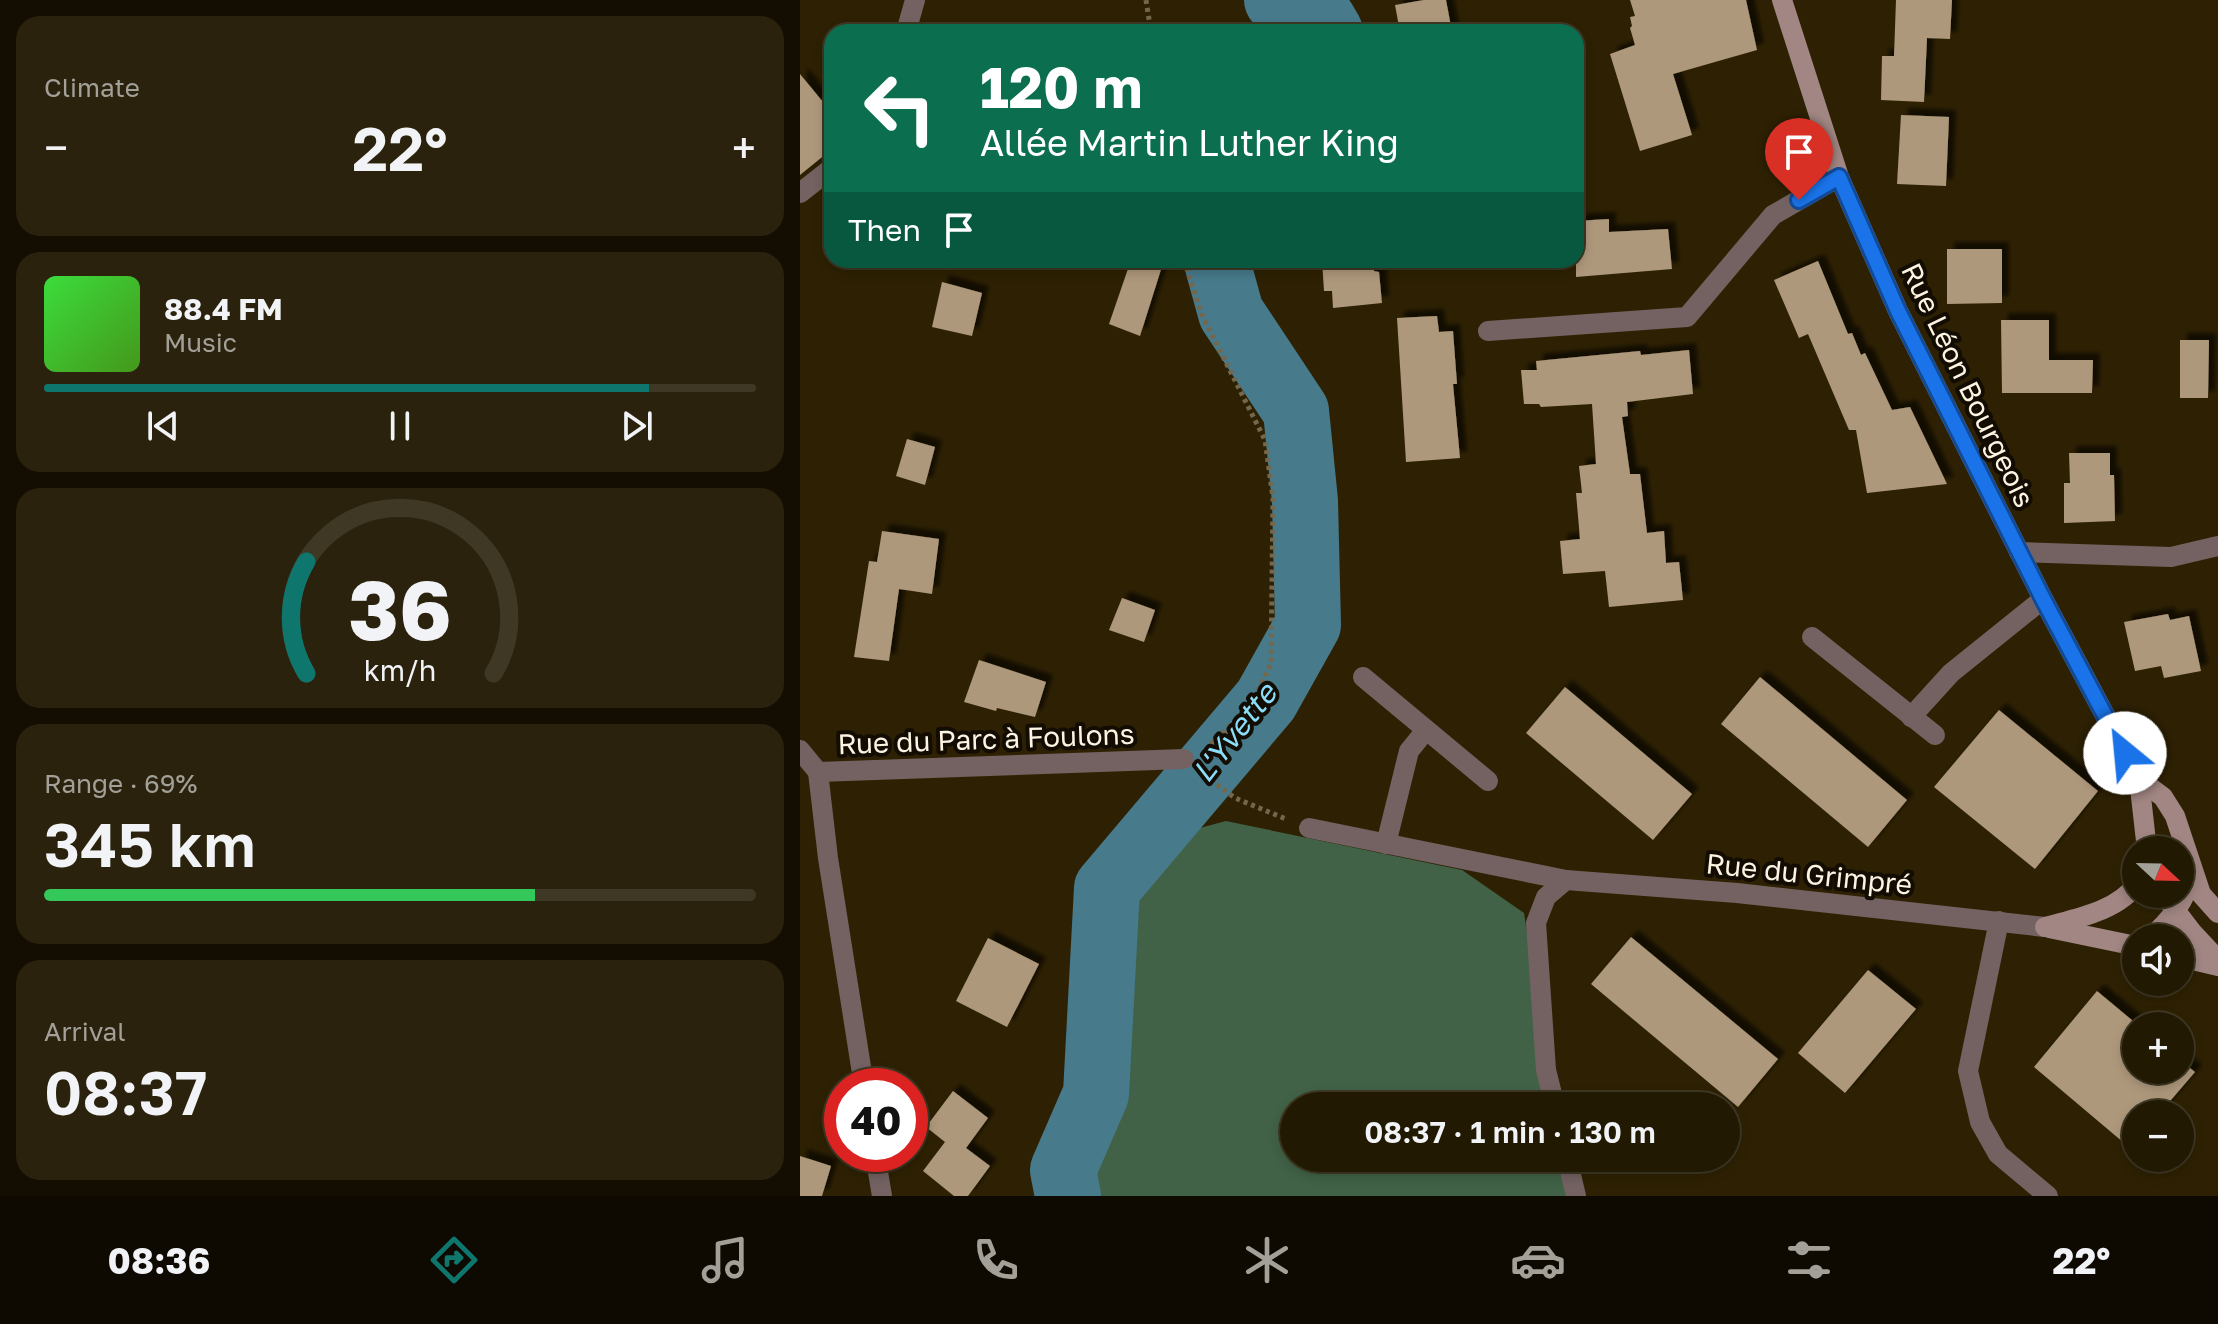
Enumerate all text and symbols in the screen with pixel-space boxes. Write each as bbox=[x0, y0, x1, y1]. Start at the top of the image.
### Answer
text: 120 m bbox=[980, 53, 1142, 120]
icon: left bbox=[848, 56, 952, 160]
text: Climate bbox=[44, 72, 140, 103]
text: 22° bbox=[352, 112, 448, 184]
pin bbox=[1765, 118, 1833, 200]
text: − bbox=[44, 121, 68, 174]
text: + bbox=[732, 121, 756, 174]
text: Allée Martin Luther King bbox=[980, 121, 1399, 164]
icon: arrive bbox=[1777, 130, 1821, 174]
icon: arrive bbox=[937, 208, 981, 252]
text: Then bbox=[848, 212, 921, 248]
street label: Rue Léon Bourgeois bbox=[1895, 257, 2042, 512]
text: 88.4 FM bbox=[164, 291, 283, 327]
text: Music bbox=[164, 327, 237, 358]
icon: previous bbox=[141, 404, 185, 448]
icon: pause bbox=[378, 404, 422, 448]
icon: next bbox=[615, 404, 659, 448]
text: 36 bbox=[348, 558, 452, 658]
text: km/h bbox=[364, 653, 436, 687]
water label: L'Yvette bbox=[1185, 674, 1285, 789]
position arrow bbox=[2083, 711, 2167, 795]
street label: Rue du Parc à Foulons bbox=[837, 717, 1135, 760]
text: Range · 69% bbox=[44, 768, 197, 799]
text: 345 km bbox=[44, 808, 256, 880]
north arrow bbox=[2122, 836, 2194, 908]
map controls bbox=[2122, 836, 2194, 1172]
street label: Rue du Grimpré bbox=[1704, 846, 1914, 901]
button: sound bbox=[2122, 924, 2194, 996]
button: + bbox=[2122, 1012, 2194, 1084]
text: Arrival bbox=[44, 1016, 125, 1047]
text: 08:37 bbox=[44, 1056, 207, 1128]
speed limit sign: 40 bbox=[824, 1068, 928, 1172]
button: − bbox=[2122, 1100, 2194, 1172]
text: 08:37 · 1 min · 130 m bbox=[1364, 1114, 1656, 1150]
icon: directions bbox=[426, 1232, 482, 1288]
icon: music bbox=[697, 1232, 753, 1288]
icon: phone bbox=[968, 1232, 1024, 1288]
icon: climate bbox=[1239, 1232, 1295, 1288]
icon: car bbox=[1510, 1232, 1566, 1288]
icon: filters bbox=[1781, 1232, 1837, 1288]
text: 08:36 bbox=[108, 1239, 210, 1282]
text: 22° bbox=[2052, 1239, 2110, 1282]

